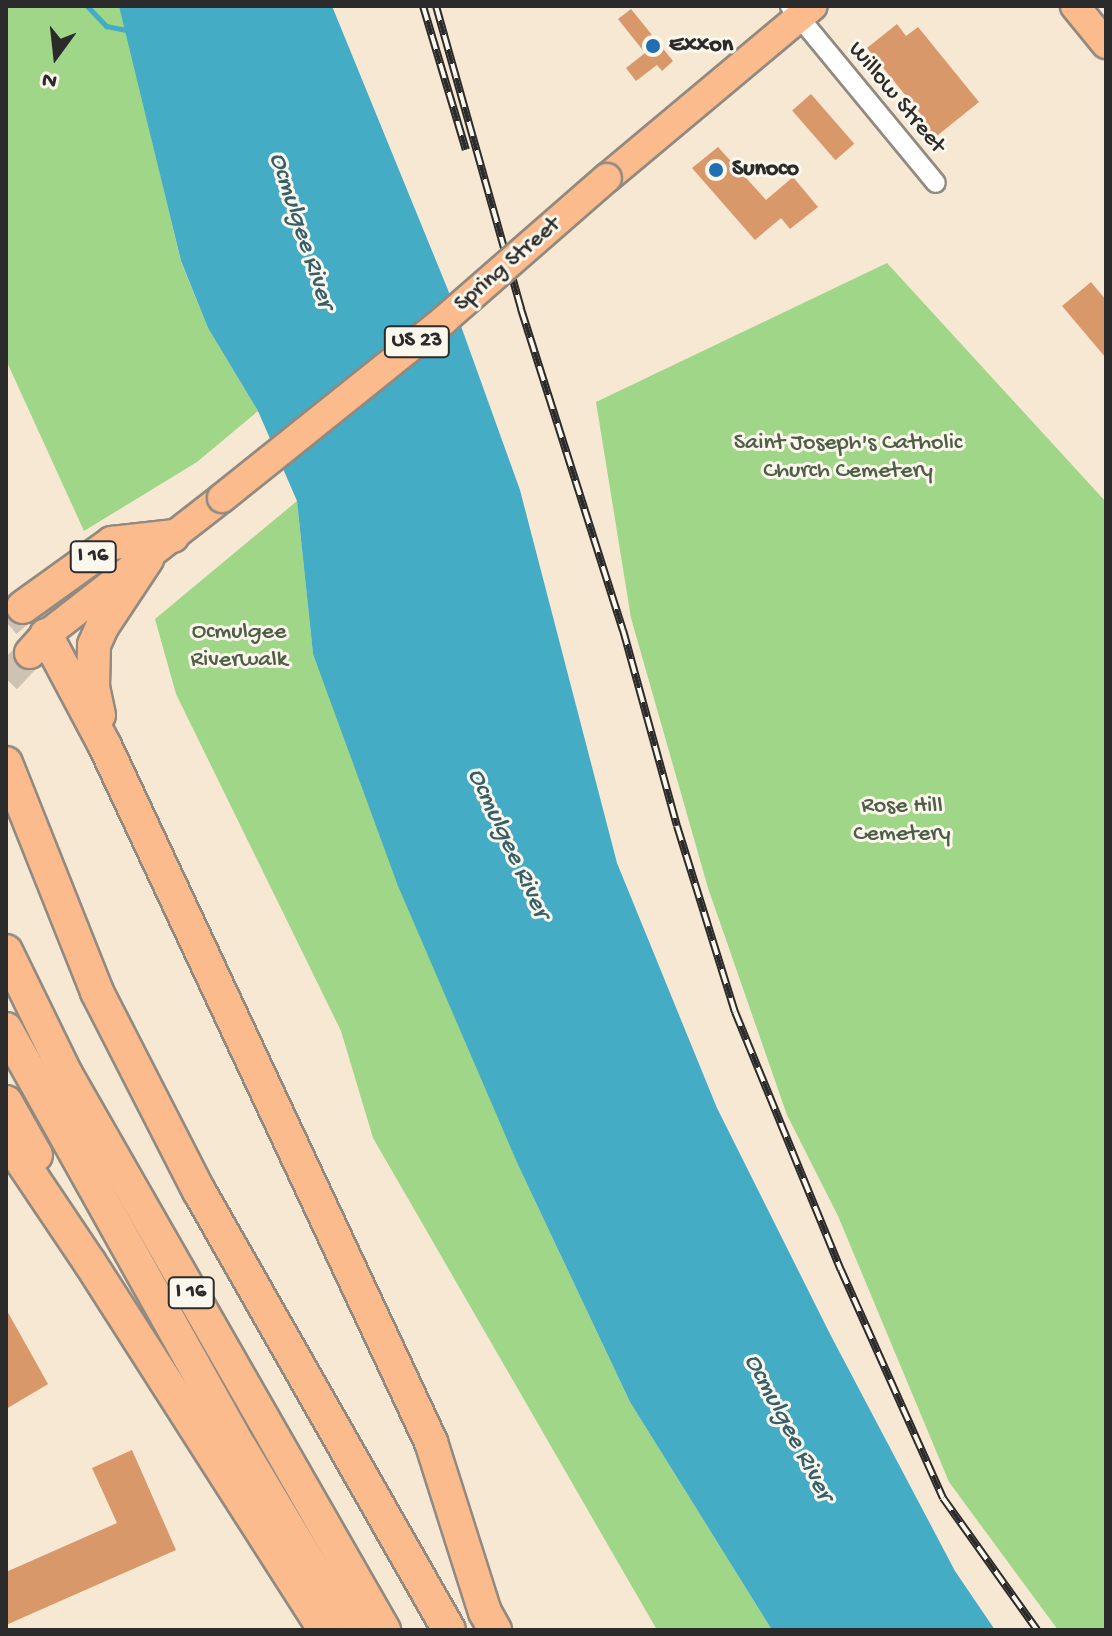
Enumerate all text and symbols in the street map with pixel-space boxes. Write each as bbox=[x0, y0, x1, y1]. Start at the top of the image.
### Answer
north arrow bbox=[16, 16, 96, 96]
place label: Exxon bbox=[669, 32, 733, 60]
street label: Willow Street bbox=[841, 36, 951, 160]
marker: Exxon bbox=[644, 37, 662, 55]
text: N bbox=[39, 65, 60, 94]
water label: Ocmulgee River bbox=[260, 149, 340, 313]
place label: Sunoco bbox=[732, 156, 799, 184]
marker: Sunoco bbox=[707, 161, 725, 179]
street label: Spring Street bbox=[449, 211, 567, 319]
road number: US 23 bbox=[383, 324, 451, 360]
park label: Saint Joseph's Catholic Church Cemetery bbox=[734, 430, 962, 486]
road number: I 16 bbox=[69, 539, 117, 575]
park label: Ocmulgee Riverwalk bbox=[190, 619, 288, 675]
water label: Ocmulgee River bbox=[459, 764, 555, 924]
park label: Rose Hill Cemetery bbox=[853, 793, 951, 849]
road number: I 16 bbox=[167, 1275, 215, 1311]
water label: Ocmulgee River bbox=[735, 1349, 839, 1507]

